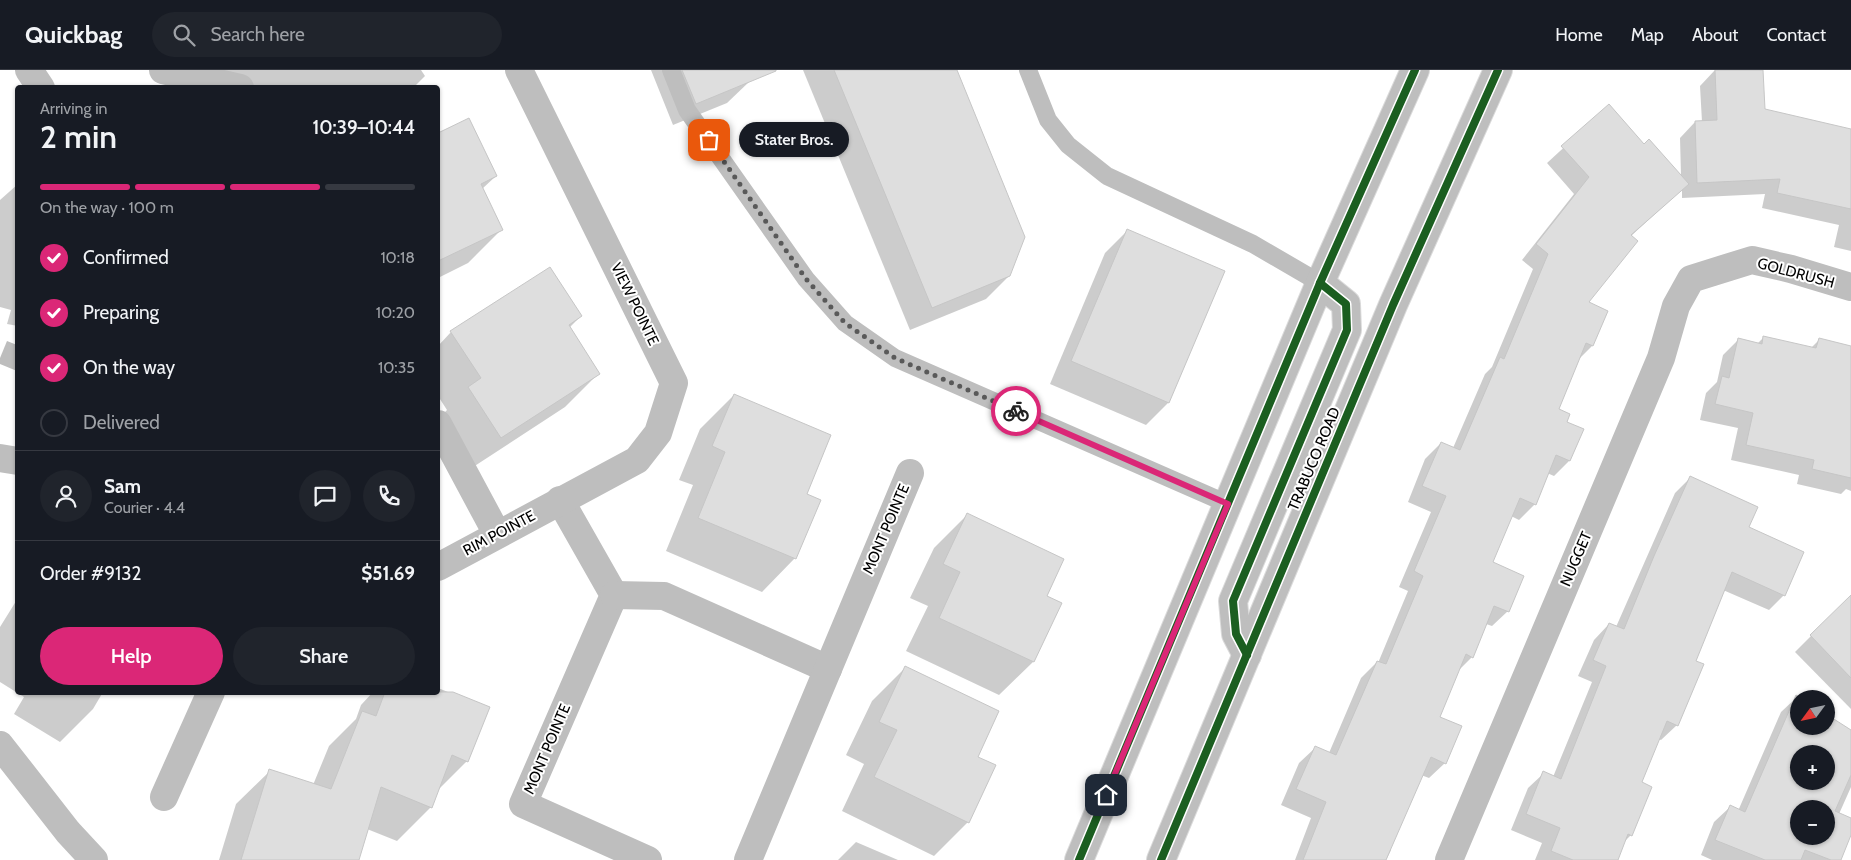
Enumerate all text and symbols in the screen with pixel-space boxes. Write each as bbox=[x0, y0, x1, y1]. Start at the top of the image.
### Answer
search box bbox=[152, 12, 502, 57]
text: Quickbag bbox=[25, 20, 122, 49]
icon: search bbox=[170, 21, 198, 49]
text: Search here bbox=[210, 23, 305, 46]
text: Home bbox=[1555, 24, 1603, 46]
text: Map bbox=[1631, 24, 1664, 46]
text: About bbox=[1692, 24, 1738, 46]
text: Contact bbox=[1766, 24, 1826, 46]
text: Arriving in bbox=[40, 99, 107, 118]
text: 10:39–10:44 bbox=[312, 116, 415, 139]
text: 2 min bbox=[40, 117, 117, 156]
pin bbox=[688, 119, 730, 161]
callout: Stater Bros. bbox=[739, 122, 849, 158]
icon: bag bbox=[695, 126, 723, 154]
text: Stater Bros. bbox=[755, 130, 833, 149]
text: On the way · 100 m bbox=[40, 198, 174, 217]
icon: check bbox=[40, 244, 68, 272]
text: Confirmed bbox=[83, 246, 169, 269]
text: 10:18 bbox=[380, 248, 415, 267]
street label: GOLDRUSH bbox=[1755, 254, 1837, 292]
street label: VIEW POINTE bbox=[607, 260, 663, 348]
icon: check bbox=[40, 299, 68, 327]
text: Preparing bbox=[83, 301, 159, 324]
text: 10:20 bbox=[376, 303, 415, 322]
icon: check bbox=[40, 354, 68, 382]
text: On the way bbox=[83, 356, 175, 379]
text: 10:35 bbox=[378, 358, 415, 377]
courier bbox=[991, 386, 1041, 436]
icon: bike bbox=[1002, 397, 1030, 425]
street label: TRABUCO ROAD bbox=[1284, 404, 1344, 513]
text: Delivered bbox=[83, 411, 160, 434]
button: person bbox=[40, 470, 92, 522]
button: chat bbox=[299, 470, 351, 522]
button: phone bbox=[363, 470, 415, 522]
text: Sam bbox=[104, 475, 141, 498]
street label: MONT POINTE bbox=[859, 481, 913, 577]
text: Courier · 4.4 bbox=[104, 498, 185, 517]
street label: RIM POINTE bbox=[460, 506, 538, 560]
street label: NUGGET bbox=[1556, 529, 1596, 589]
text: Order #9132 bbox=[40, 562, 141, 585]
text: $51.69 bbox=[361, 562, 415, 585]
button: Help bbox=[40, 627, 223, 685]
button: Share bbox=[233, 627, 415, 685]
north arrow bbox=[1790, 690, 1835, 735]
map controls bbox=[1790, 690, 1835, 845]
street label: MONT POINTE bbox=[520, 701, 574, 797]
button: + bbox=[1790, 745, 1835, 790]
pin bbox=[1085, 774, 1127, 816]
icon: home bbox=[1092, 781, 1120, 809]
button: − bbox=[1790, 800, 1835, 845]

